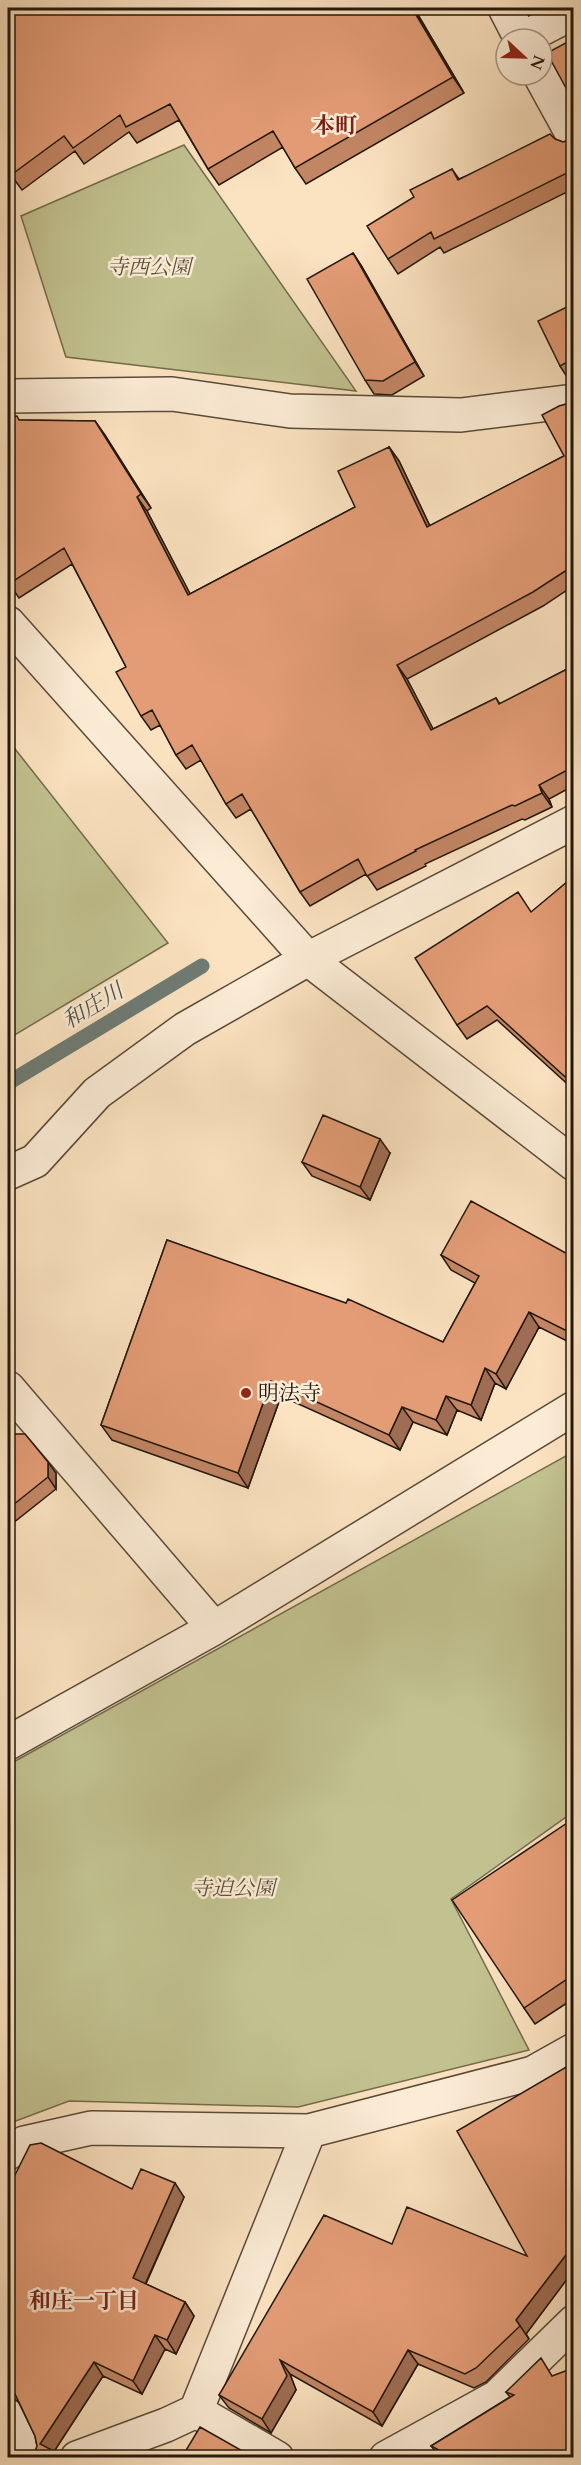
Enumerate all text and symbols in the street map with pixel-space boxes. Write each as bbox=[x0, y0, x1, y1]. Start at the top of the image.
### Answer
north arrow bbox=[494, 27, 554, 87]
text: N bbox=[524, 52, 550, 73]
district label: 本町 bbox=[313, 111, 357, 141]
park label: 寺西公園 bbox=[107, 253, 194, 282]
water label: 和庄川 bbox=[57, 975, 131, 1036]
place label: 明法寺 bbox=[258, 1379, 321, 1408]
marker: 明法寺 bbox=[239, 1386, 253, 1400]
park label: 寺迫公園 bbox=[191, 1874, 278, 1903]
district label: 和庄一丁目 bbox=[29, 2286, 139, 2316]

